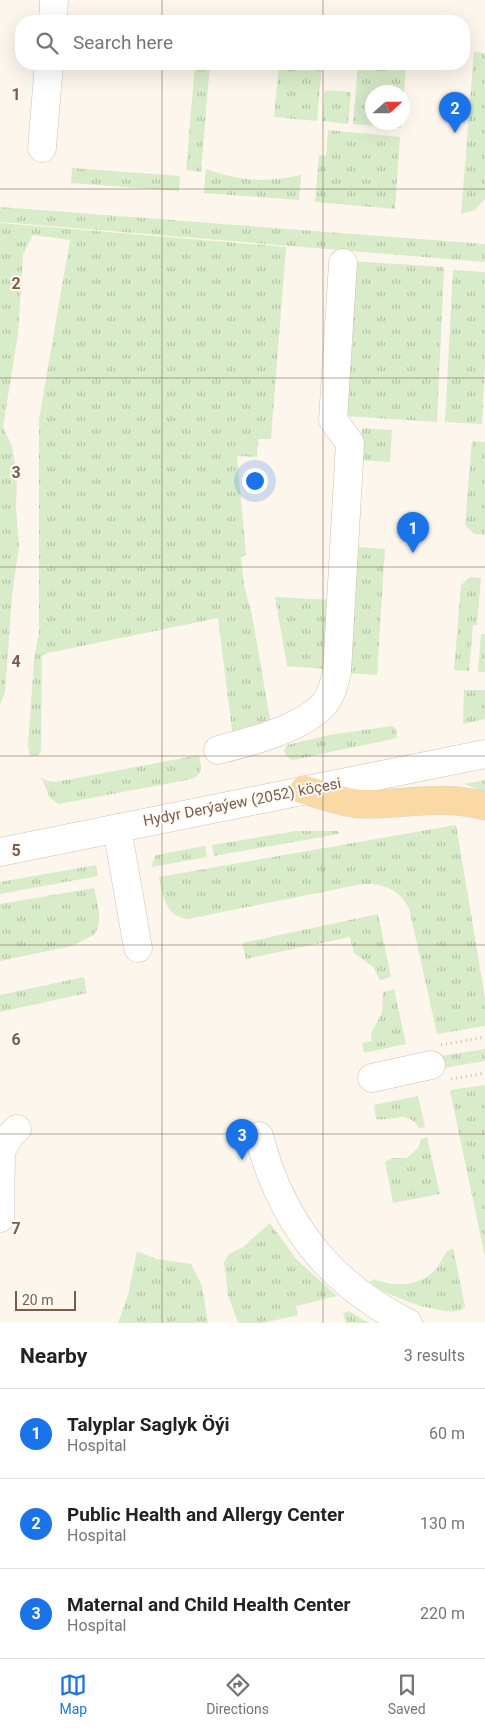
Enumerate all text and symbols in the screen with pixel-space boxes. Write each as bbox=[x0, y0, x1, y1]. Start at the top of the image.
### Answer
search box bbox=[15, 15, 470, 70]
icon: search bbox=[33, 29, 61, 57]
text: Search here bbox=[73, 31, 173, 54]
text: 1 bbox=[11, 85, 21, 104]
north arrow bbox=[365, 85, 410, 130]
pin: 2 bbox=[439, 92, 471, 133]
text: 2 bbox=[11, 274, 21, 293]
text: 3 bbox=[11, 463, 21, 482]
your location bbox=[242, 468, 268, 494]
pin: 1 bbox=[397, 512, 429, 553]
text: 4 bbox=[11, 652, 21, 671]
street label: Hydyr Derýaýew (2052) köçesi bbox=[142, 774, 342, 830]
text: 5 bbox=[11, 841, 21, 860]
text: 6 bbox=[11, 1030, 21, 1049]
pin: 3 bbox=[226, 1119, 258, 1160]
text: 7 bbox=[11, 1219, 21, 1238]
scale bar bbox=[15, 1288, 76, 1311]
text: 20 m bbox=[22, 1292, 54, 1308]
text: Nearby bbox=[20, 1344, 87, 1368]
text: 3 results bbox=[404, 1346, 465, 1365]
text: Talyplar Saglyk Öýi bbox=[67, 1413, 230, 1436]
text: 1 bbox=[31, 1424, 41, 1443]
text: 60 m bbox=[429, 1424, 465, 1443]
text: Hospital bbox=[67, 1436, 127, 1455]
text: Public Health and Allergy Center bbox=[67, 1503, 344, 1526]
text: 2 bbox=[31, 1514, 41, 1533]
text: 130 m bbox=[420, 1514, 465, 1533]
text: Hospital bbox=[67, 1526, 127, 1545]
text: Maternal and Child Health Center bbox=[67, 1593, 350, 1616]
text: 3 bbox=[31, 1604, 41, 1623]
text: 220 m bbox=[420, 1604, 465, 1623]
text: Hospital bbox=[67, 1616, 127, 1635]
tab: Map bbox=[59, 1671, 87, 1717]
tab: Directions bbox=[206, 1671, 269, 1717]
tab: Saved bbox=[388, 1671, 426, 1717]

